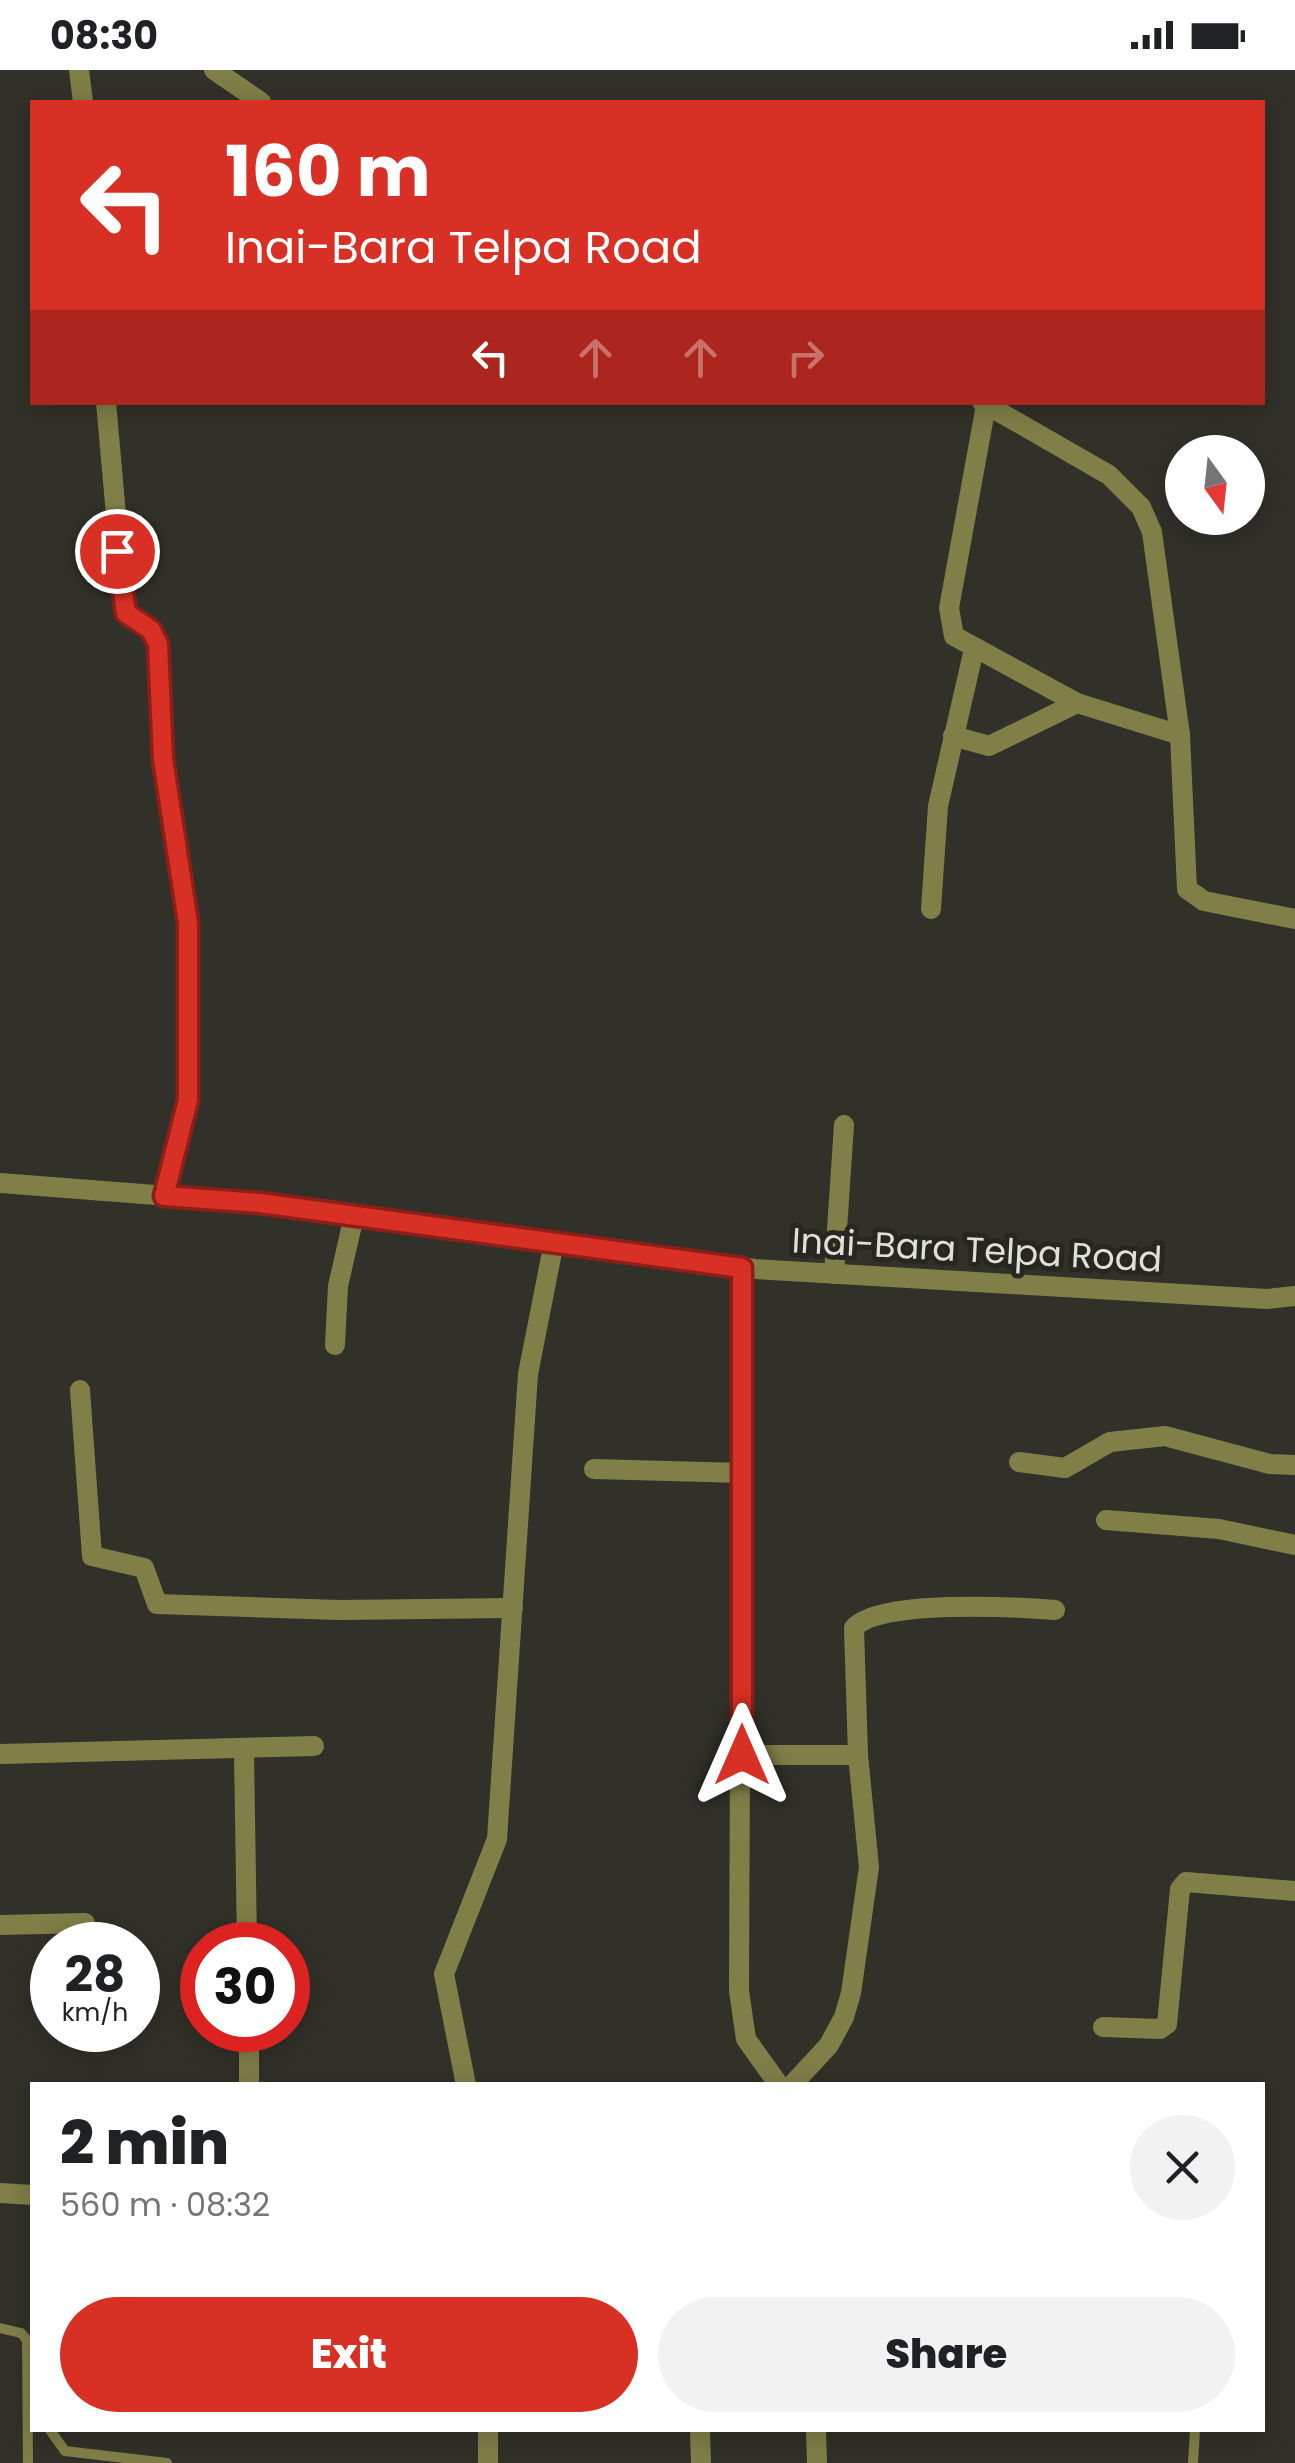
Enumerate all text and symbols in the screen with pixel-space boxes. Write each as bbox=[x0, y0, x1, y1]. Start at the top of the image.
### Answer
text: 08:30 bbox=[50, 9, 158, 62]
text: 160 m bbox=[225, 122, 431, 221]
icon: left bbox=[60, 140, 190, 270]
text: Inai-Bara Telpa Road bbox=[225, 216, 702, 279]
icon: left bbox=[463, 330, 518, 385]
icon: ahead bbox=[568, 330, 623, 385]
icon: ahead bbox=[673, 330, 728, 385]
icon: right bbox=[778, 330, 833, 385]
north arrow bbox=[1165, 435, 1265, 535]
map controls bbox=[1165, 435, 1265, 535]
pin bbox=[75, 509, 160, 594]
icon: arrive bbox=[90, 524, 145, 579]
street label: Inai-Bara Telpa Road bbox=[791, 1215, 1163, 1284]
position arrow bbox=[690, 1703, 794, 1807]
speed limit sign: 30 bbox=[180, 1922, 310, 2052]
text: 28 bbox=[65, 1939, 125, 2010]
text: km/h bbox=[62, 1995, 128, 2030]
text: 2 min bbox=[60, 2101, 229, 2185]
button: close bbox=[1130, 2115, 1235, 2220]
text: 560 m · 08:32 bbox=[60, 2182, 270, 2227]
button: Exit bbox=[60, 2297, 638, 2412]
button: Share bbox=[658, 2297, 1235, 2412]

